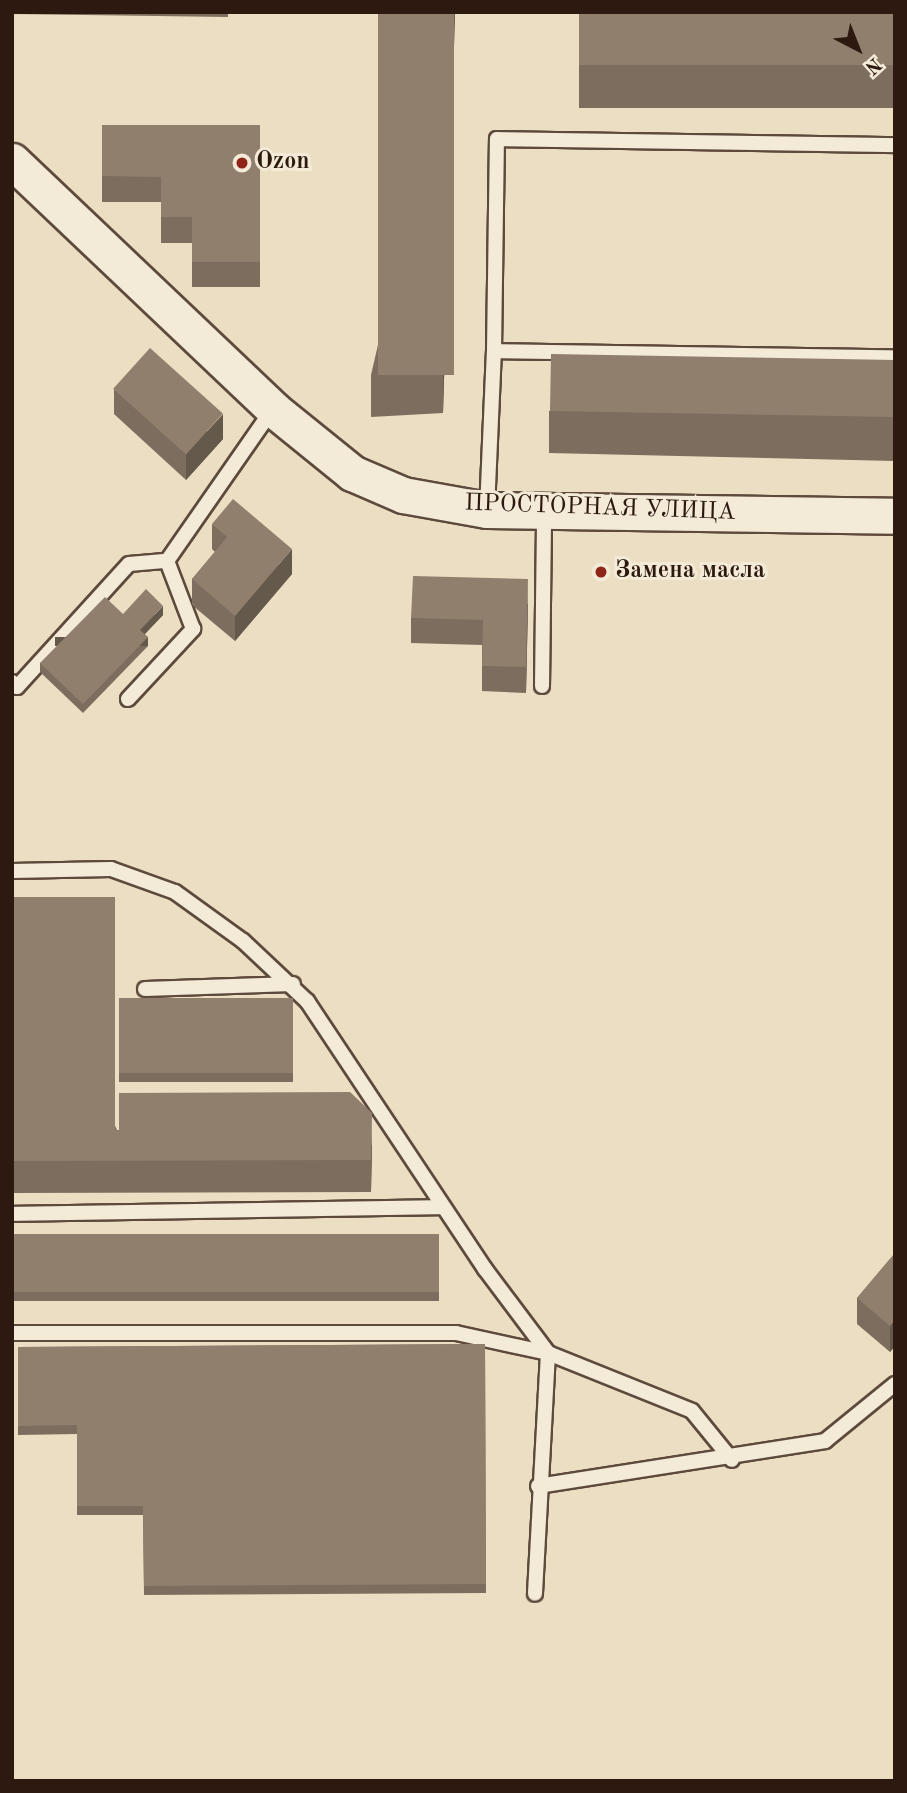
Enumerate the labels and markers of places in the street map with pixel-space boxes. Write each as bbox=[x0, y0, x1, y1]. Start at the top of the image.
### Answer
place label: Ozon bbox=[256, 149, 310, 177]
marker: Ozon bbox=[234, 155, 250, 171]
place label: Замена масла bbox=[615, 558, 765, 586]
marker: Замена масла bbox=[593, 564, 609, 580]

